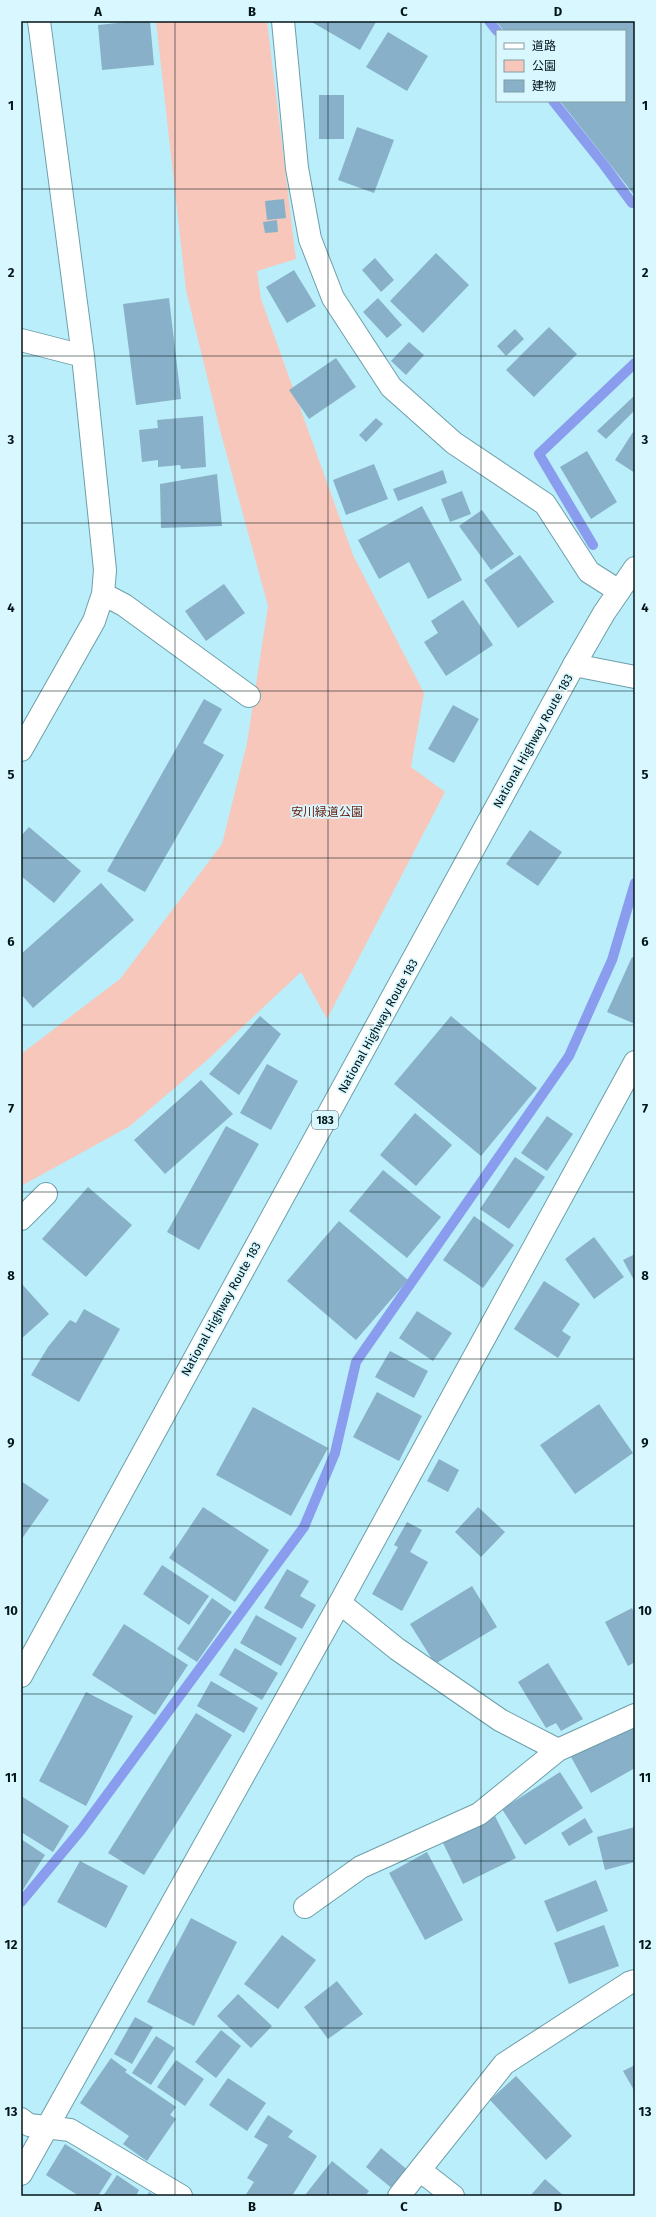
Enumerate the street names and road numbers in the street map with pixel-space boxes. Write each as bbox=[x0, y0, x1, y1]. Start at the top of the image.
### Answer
street label: National Highway Route 183 bbox=[490, 672, 576, 810]
street label: National Highway Route 183 bbox=[335, 957, 421, 1095]
road number: 183 bbox=[312, 1111, 338, 1129]
street label: National Highway Route 183 bbox=[178, 1240, 264, 1378]

